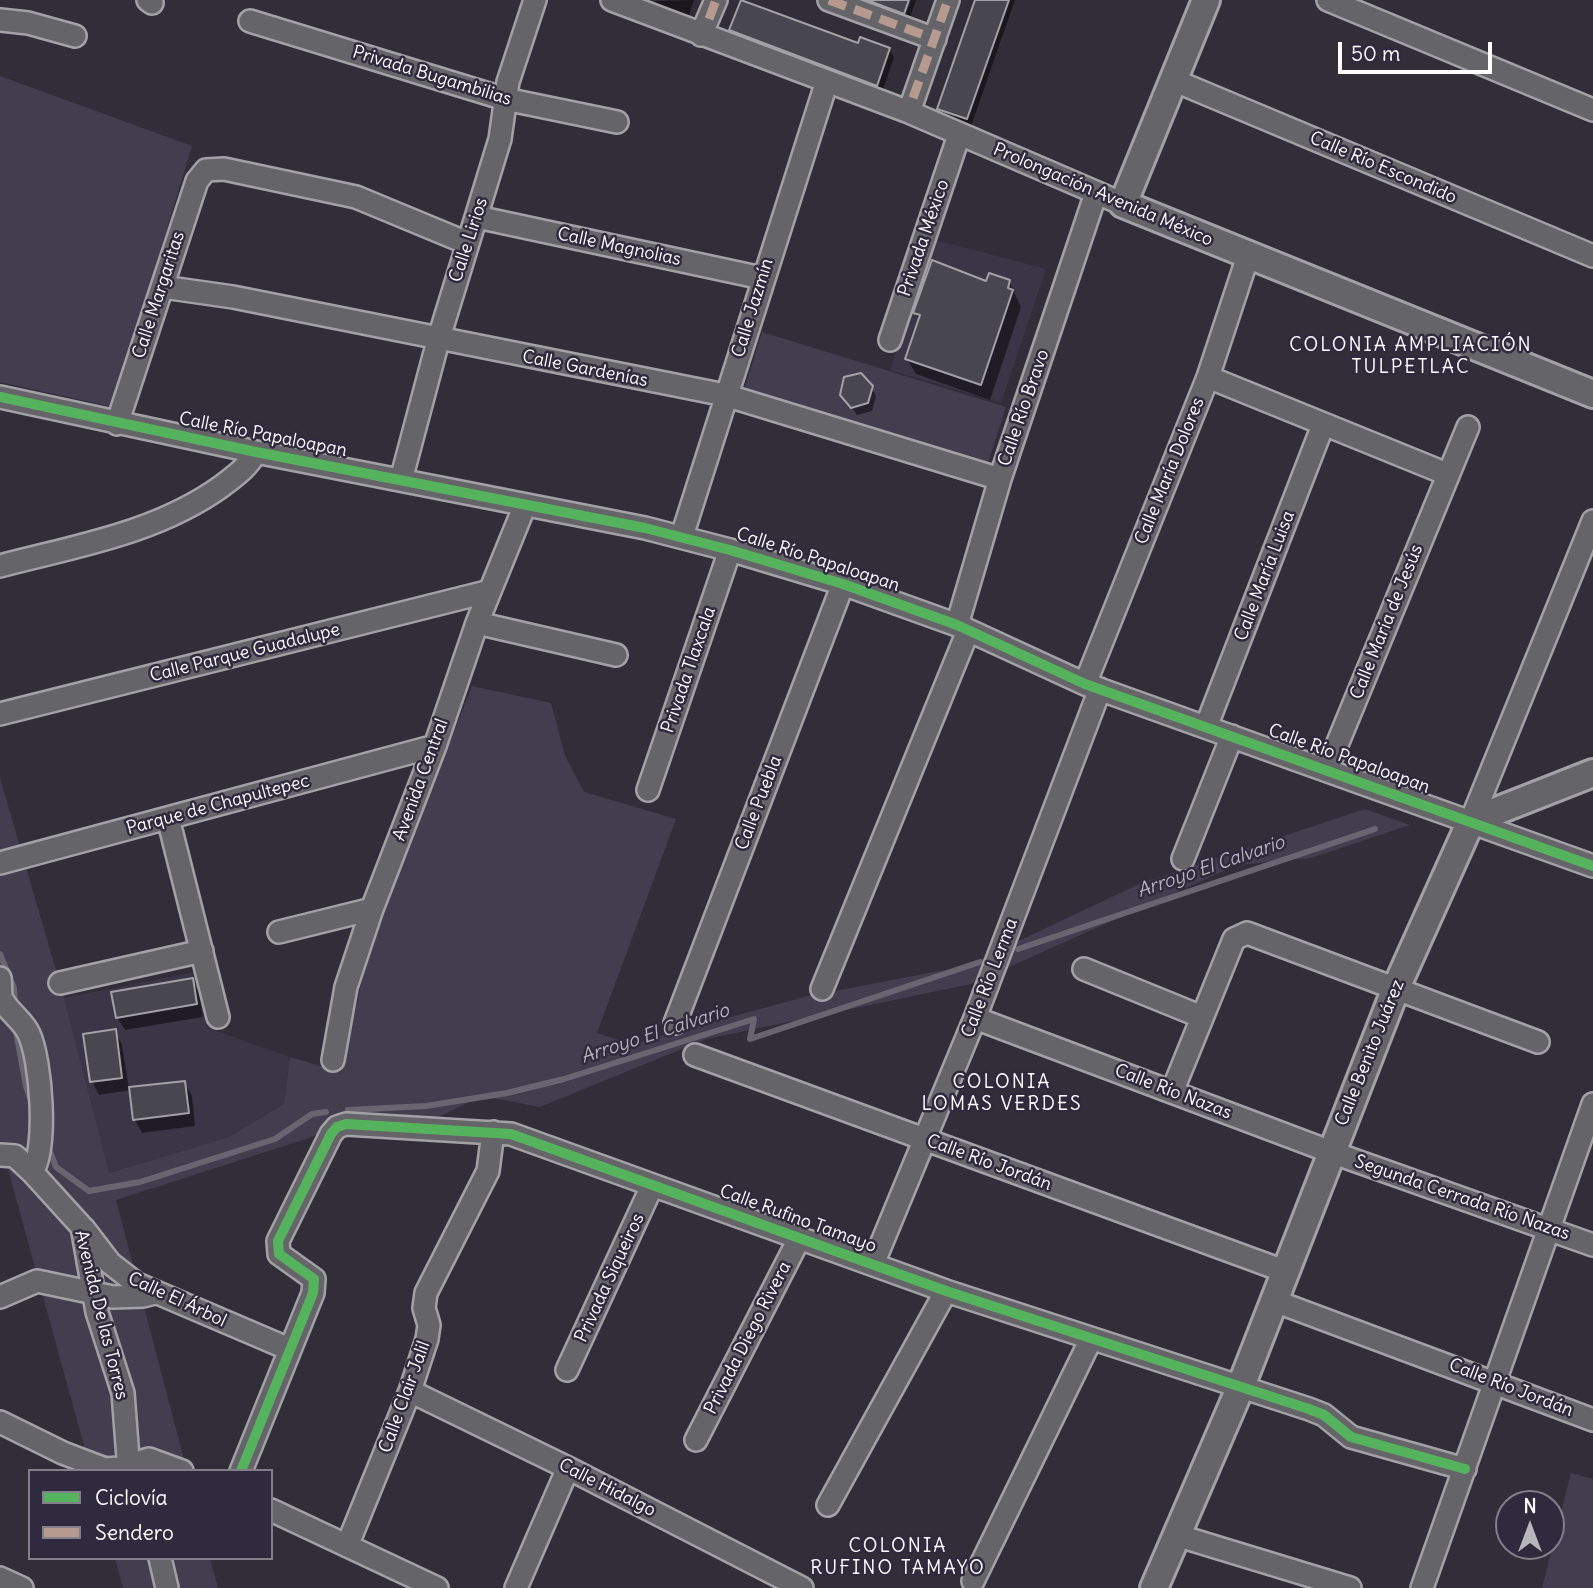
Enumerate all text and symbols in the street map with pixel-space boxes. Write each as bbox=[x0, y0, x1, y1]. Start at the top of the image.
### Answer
scale bar bbox=[1341, 28, 1495, 72]
text: 50 m bbox=[1351, 40, 1400, 67]
street label: Privada Bugambilias bbox=[350, 42, 514, 110]
street label: Calle Río Escondido bbox=[1306, 127, 1460, 209]
street label: Prolongación Avenida México bbox=[990, 139, 1216, 251]
street label: Privada México bbox=[894, 177, 954, 299]
street label: Calle Lirios bbox=[445, 195, 493, 285]
street label: Calle Magnolias bbox=[555, 223, 683, 271]
street label: Calle Margaritas bbox=[128, 229, 190, 361]
street label: Calle Jazmín bbox=[728, 256, 778, 360]
district label: COLONIA AMPLIACIÓN TULPETLAC bbox=[1292, 335, 1530, 379]
street label: Calle Gardenías bbox=[520, 346, 650, 392]
street label: Calle Río Bravo bbox=[994, 347, 1054, 469]
street label: Calle María Dolores bbox=[1131, 394, 1209, 548]
street label: Calle Río Papaloapan bbox=[177, 408, 349, 462]
street label: Calle María Luisa bbox=[1230, 508, 1300, 644]
street label: Calle Río Papaloapan bbox=[734, 523, 902, 597]
street label: Calle María de Jesús bbox=[1346, 541, 1428, 703]
street label: Privada Tlaxcala bbox=[657, 604, 721, 736]
street label: Calle Parque Guadalupe bbox=[148, 619, 342, 687]
street label: Avenida Central bbox=[389, 716, 453, 844]
street label: Calle Río Papaloapan bbox=[1265, 720, 1433, 798]
street label: Calle Puebla bbox=[731, 753, 787, 853]
street label: Parque de Chapultepec bbox=[124, 770, 312, 840]
water label: Arroyo El Calvario bbox=[1134, 831, 1288, 903]
street label: Calle Río Lerma bbox=[957, 915, 1023, 1041]
street label: Calle Benito Juárez bbox=[1331, 977, 1409, 1129]
water label: Arroyo El Calvario bbox=[578, 999, 732, 1069]
street label: Calle Río Nazas bbox=[1112, 1060, 1234, 1124]
district label: COLONIA LOMAS VERDES bbox=[923, 1072, 1081, 1116]
street label: Calle Río Jordán bbox=[923, 1130, 1055, 1196]
street label: Segunda Cerrada Río Nazas bbox=[1352, 1151, 1572, 1245]
street label: Calle Rufino Tamayo bbox=[717, 1181, 879, 1257]
street label: Privada Siqueiros bbox=[571, 1210, 649, 1346]
street label: Avenida De las Torres bbox=[70, 1228, 132, 1402]
street label: Privada Diego Rivera bbox=[700, 1258, 796, 1418]
street label: Calle El Árbol bbox=[124, 1268, 230, 1332]
street label: Calle Clair Jalil bbox=[375, 1338, 435, 1456]
street label: Calle Río Jordán bbox=[1446, 1354, 1576, 1422]
street label: Calle Hidalgo bbox=[555, 1454, 659, 1522]
legend bbox=[28, 1469, 273, 1560]
text: Ciclovía bbox=[95, 1484, 168, 1511]
north arrow bbox=[1495, 1490, 1565, 1560]
text: N bbox=[1523, 1494, 1537, 1518]
text: Sendero bbox=[95, 1519, 174, 1546]
district label: COLONIA RUFINO TAMAYO bbox=[812, 1536, 984, 1580]

